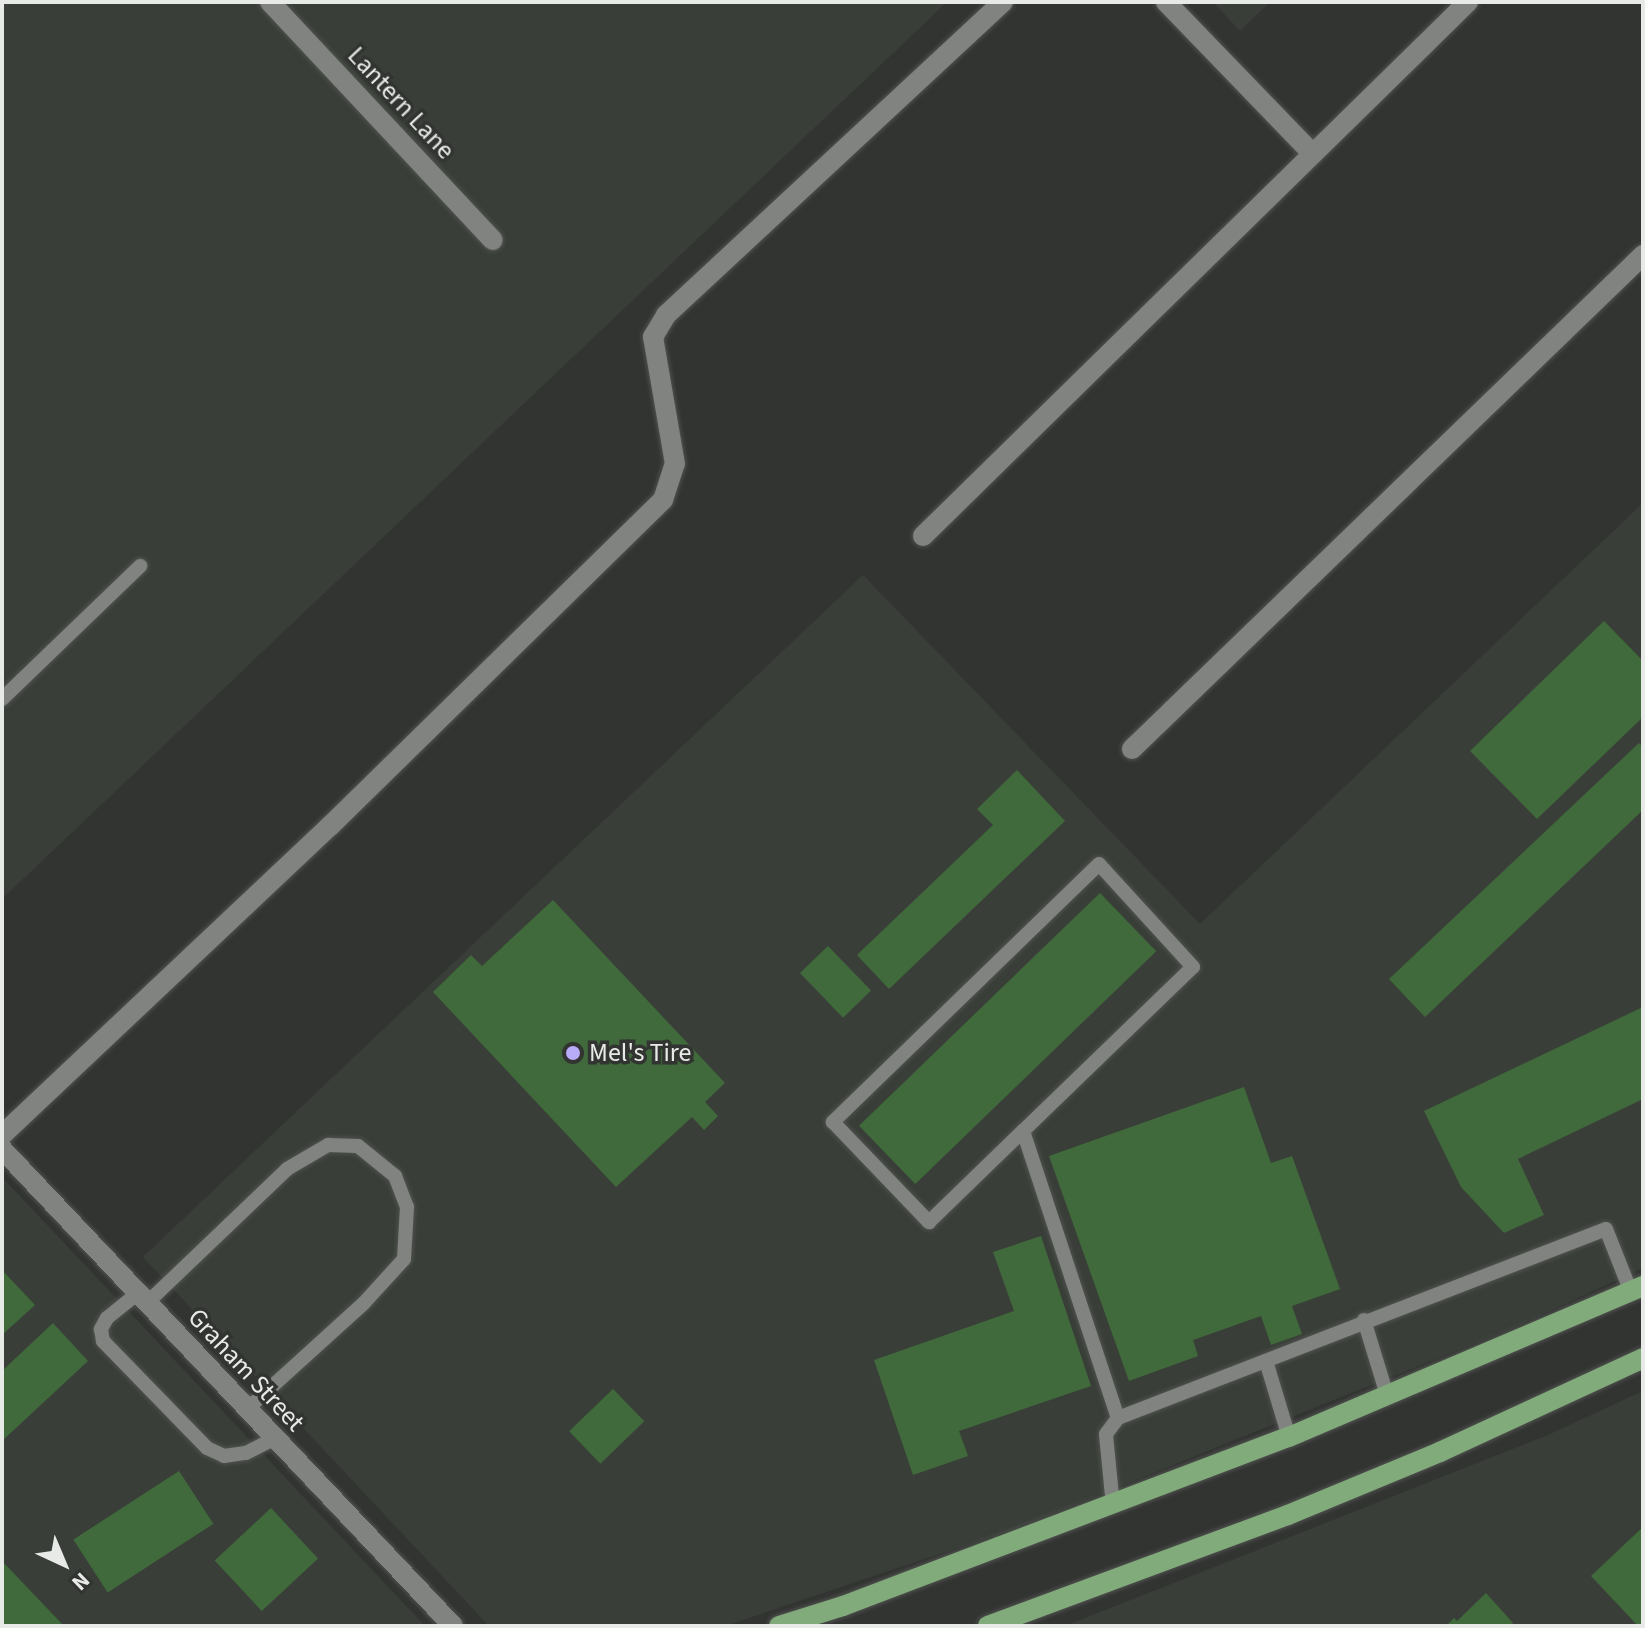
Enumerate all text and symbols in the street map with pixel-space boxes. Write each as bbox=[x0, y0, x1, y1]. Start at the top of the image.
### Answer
street label: Lantern Lane bbox=[341, 40, 461, 166]
place label: Mel's Tire bbox=[589, 1037, 691, 1069]
marker: Mel's Tire bbox=[564, 1044, 582, 1062]
street label: Graham Street bbox=[181, 1302, 311, 1438]
north arrow bbox=[24, 1524, 104, 1604]
text: N bbox=[64, 1565, 97, 1598]

